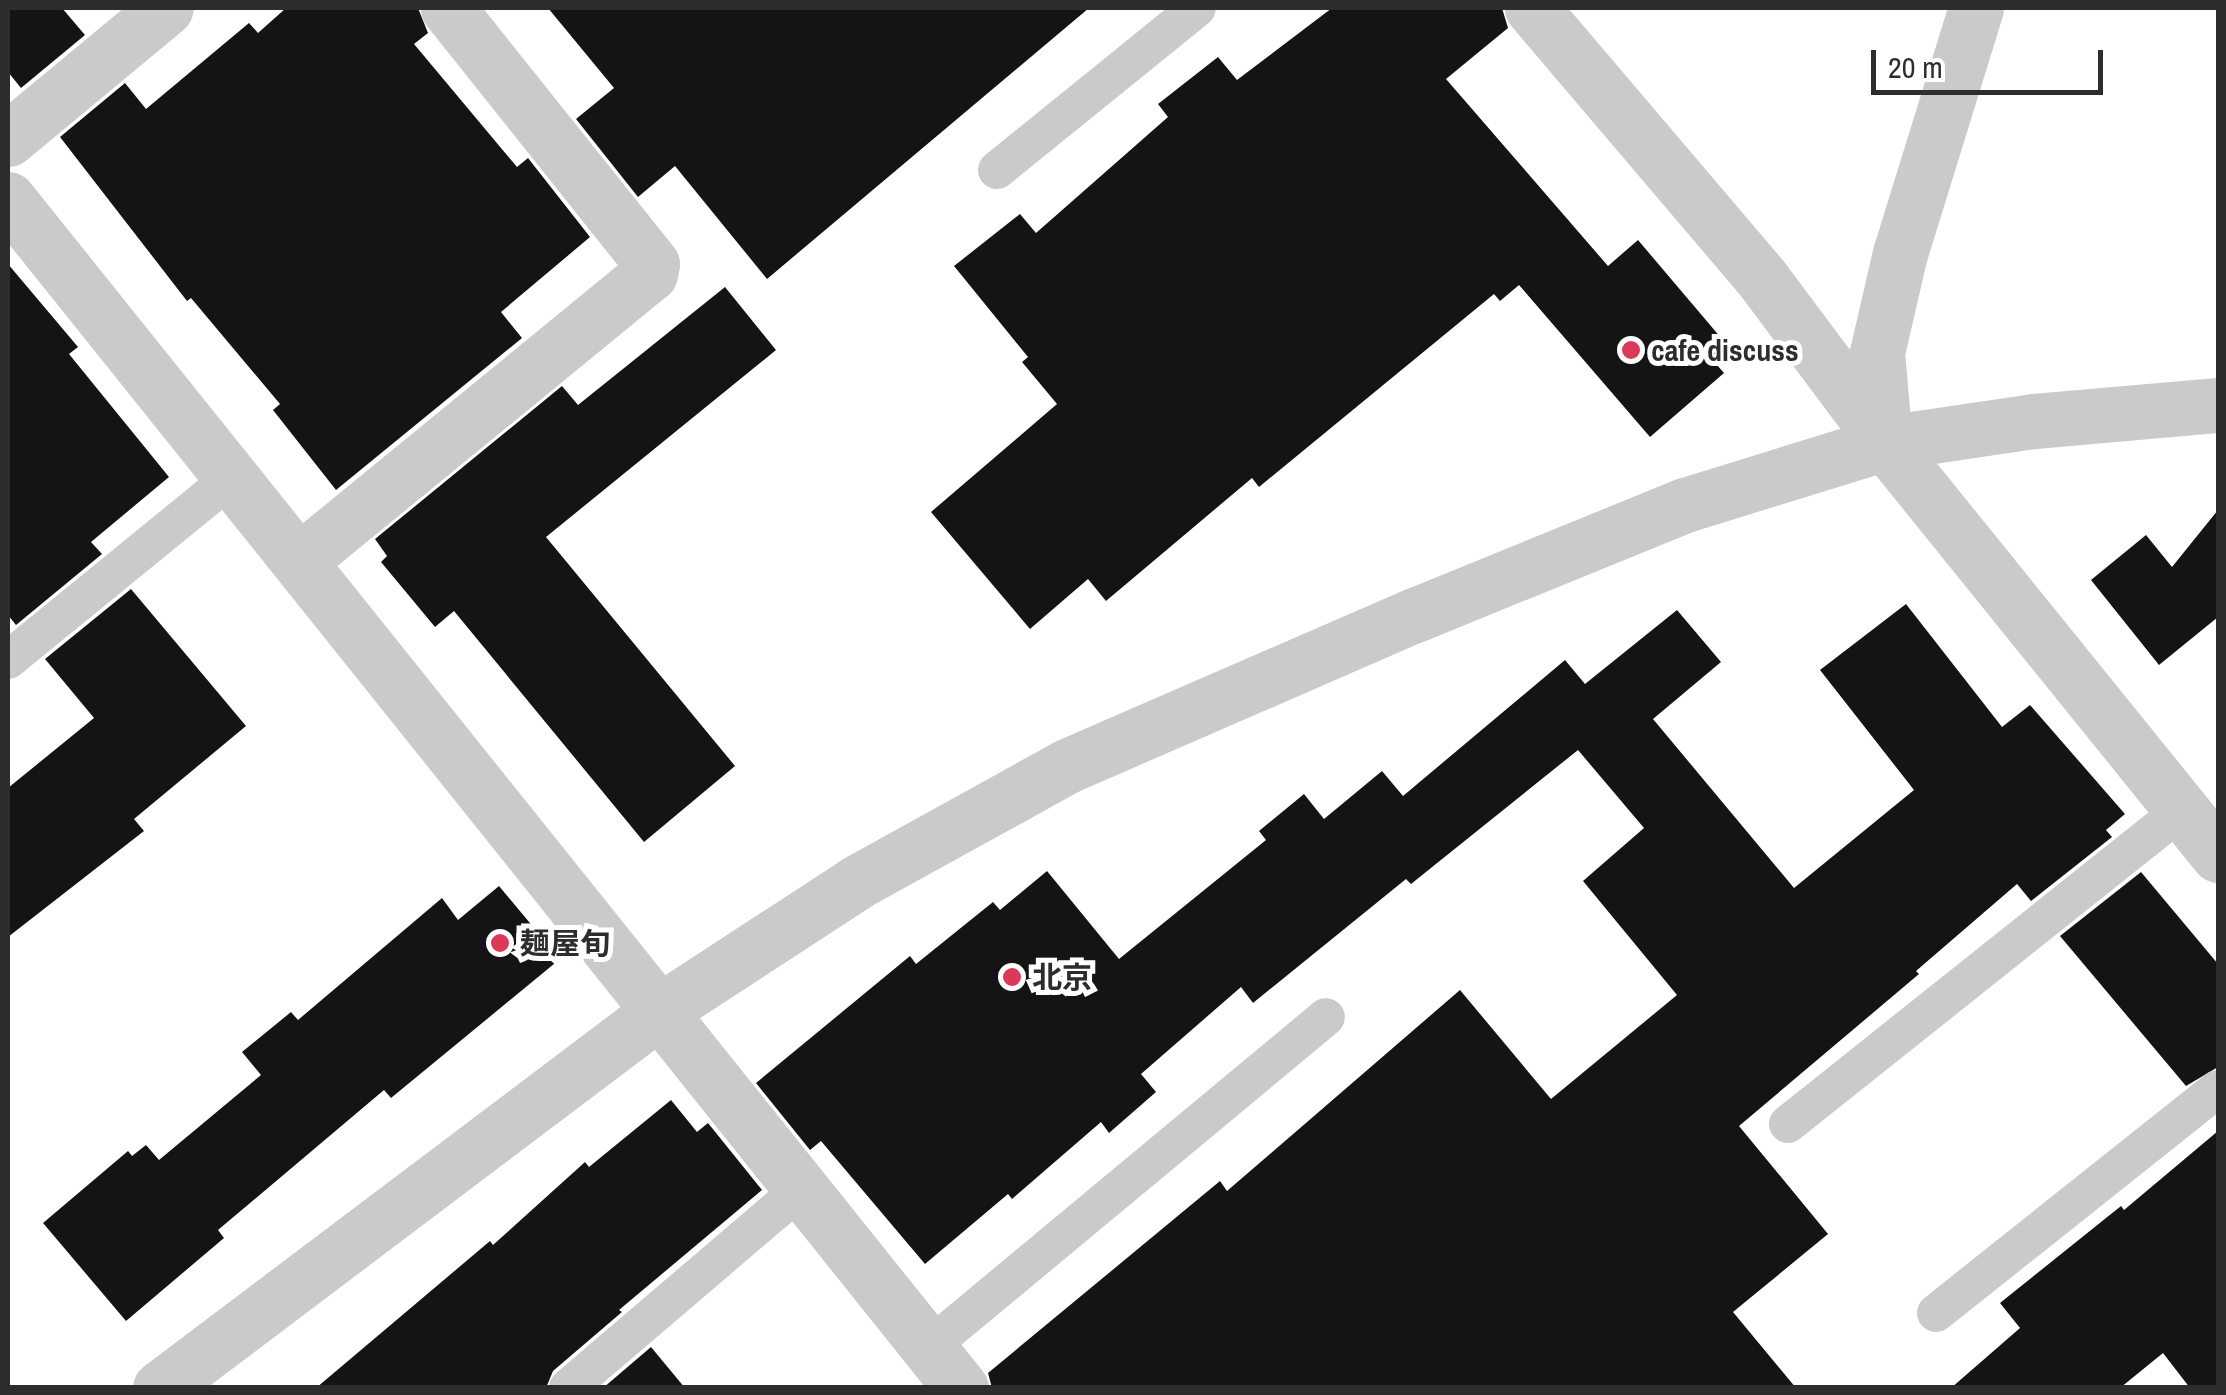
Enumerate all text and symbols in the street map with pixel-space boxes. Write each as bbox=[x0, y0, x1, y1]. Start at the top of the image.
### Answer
scale bar bbox=[1876, 30, 2108, 92]
text: 20 m bbox=[1888, 47, 1943, 87]
place label: cafe discuss bbox=[1651, 332, 1799, 368]
marker: cafe discuss bbox=[1620, 339, 1642, 361]
place label: 麺屋旬 bbox=[520, 925, 610, 961]
marker: 麺屋旬 bbox=[489, 932, 511, 954]
place label: 北京 bbox=[1032, 959, 1092, 995]
marker: 北京 bbox=[1001, 966, 1023, 988]

